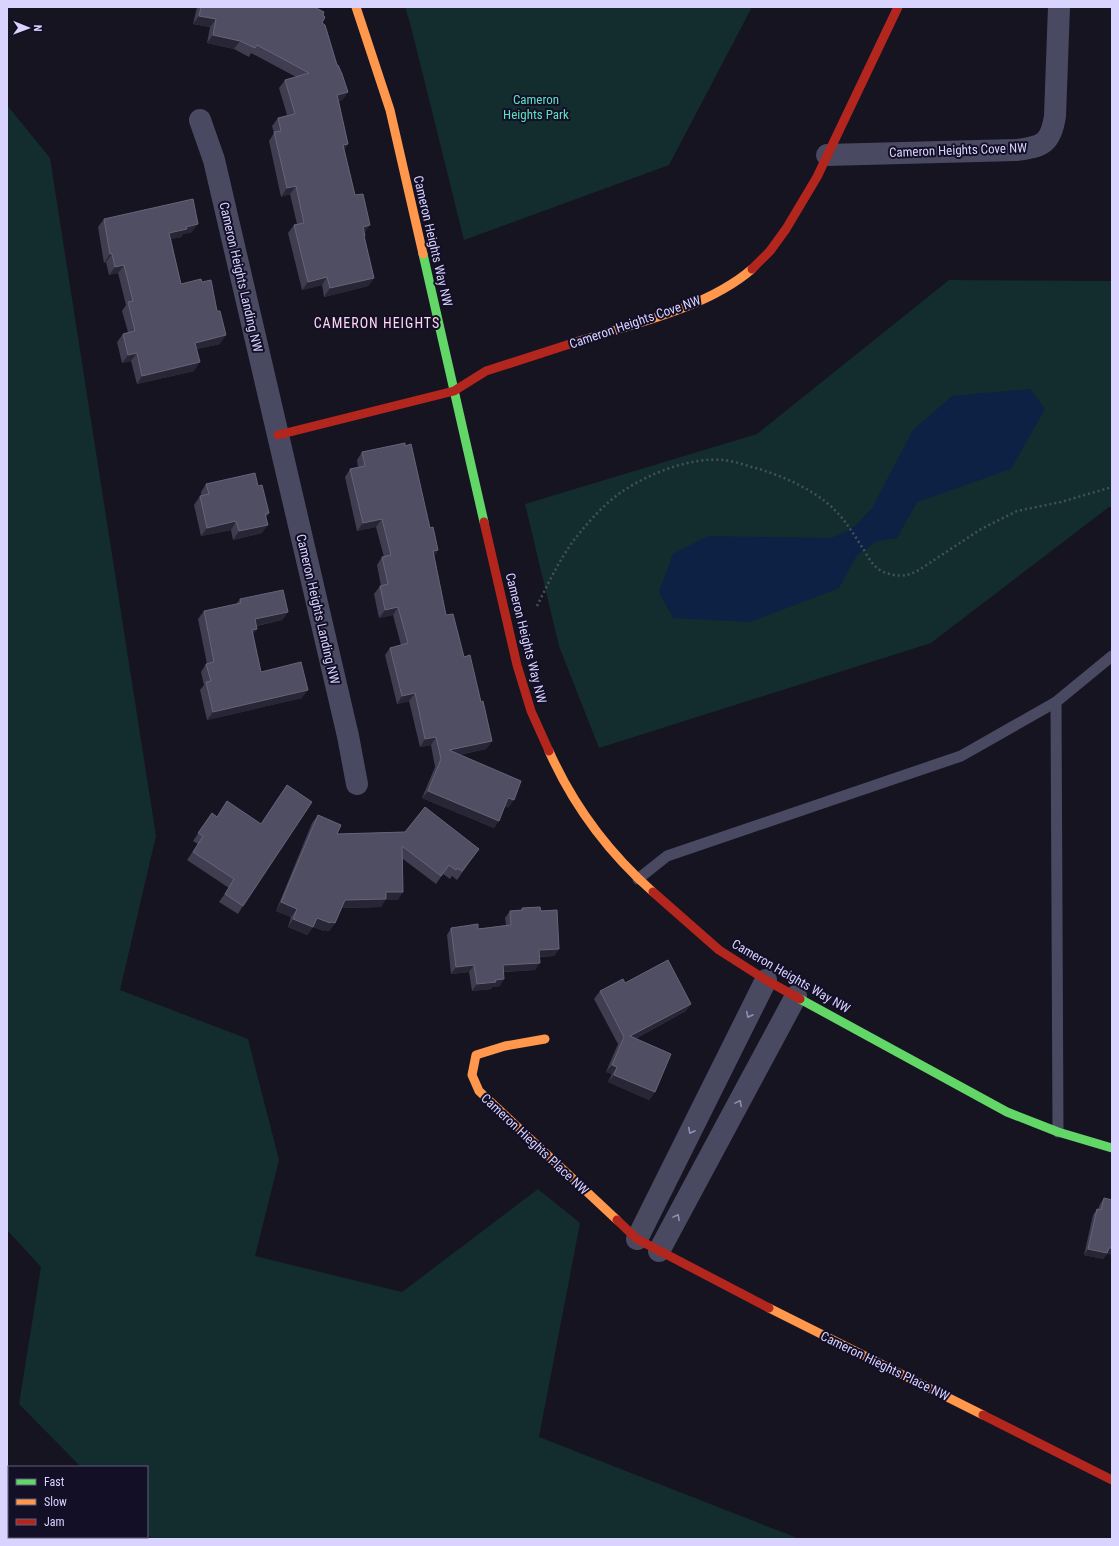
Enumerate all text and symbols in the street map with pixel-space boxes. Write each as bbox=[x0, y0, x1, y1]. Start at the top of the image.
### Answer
north arrow bbox=[8, 8, 48, 48]
text: N bbox=[31, 25, 44, 32]
park label: Cameron Heights Park bbox=[503, 92, 569, 122]
street label: Cameron Heights Cove NW bbox=[889, 140, 1027, 160]
street label: Cameron Heights Way NW bbox=[411, 174, 455, 308]
street label: Cameron Heights Landing NW bbox=[216, 201, 266, 354]
street label: Cameron Heights Cove NW bbox=[567, 292, 703, 352]
district label: CAMERON HEIGHTS bbox=[314, 315, 440, 331]
street label: Cameron Heights Landing NW bbox=[293, 533, 343, 686]
street label: Cameron Heights Way NW bbox=[503, 571, 549, 705]
street label: Cameron Heights Way NW bbox=[729, 936, 853, 1016]
one-way arrow bbox=[746, 1010, 754, 1018]
street label: Cameron Hieghts Place NW bbox=[478, 1090, 592, 1198]
one-way arrow bbox=[734, 1099, 741, 1107]
one-way arrow bbox=[688, 1127, 696, 1134]
one-way arrow bbox=[672, 1214, 680, 1221]
street label: Cameron Hieghts Place NW bbox=[818, 1328, 952, 1404]
legend bbox=[8, 1466, 148, 1538]
text: Fast bbox=[44, 1475, 65, 1489]
text: Slow bbox=[44, 1495, 67, 1509]
text: Jam bbox=[44, 1515, 65, 1529]

